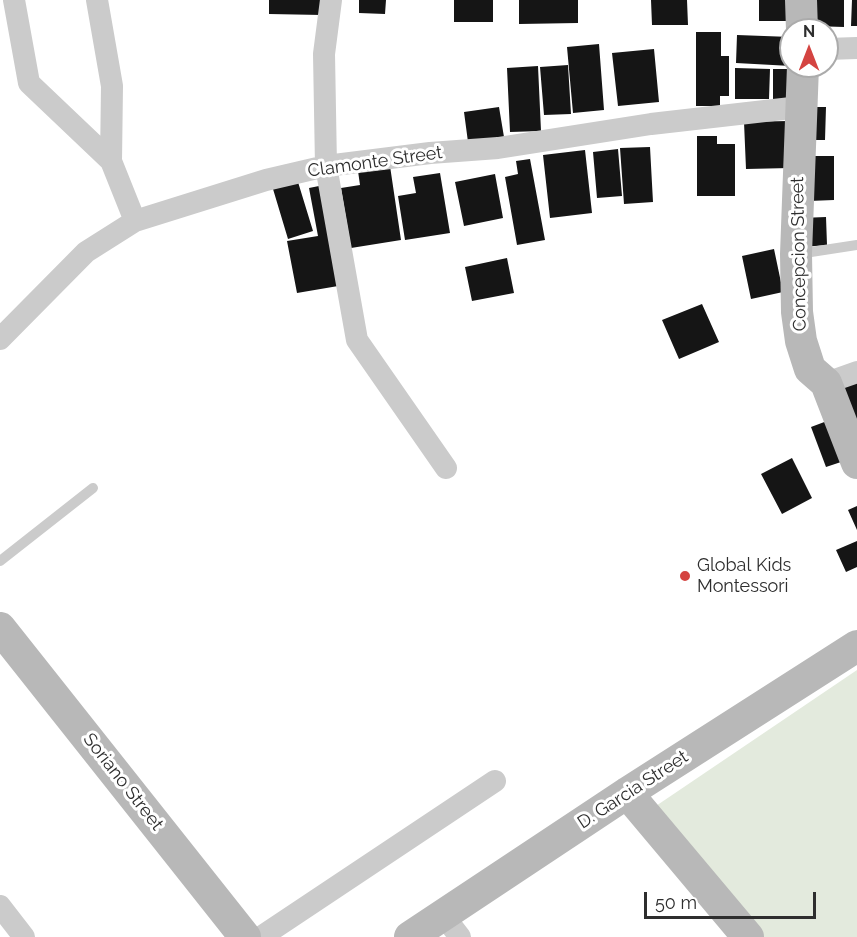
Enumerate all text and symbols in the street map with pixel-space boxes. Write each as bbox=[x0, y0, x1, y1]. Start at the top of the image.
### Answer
north arrow bbox=[779, 18, 839, 78]
text: N bbox=[803, 22, 815, 41]
street label: Clamonte Street bbox=[306, 142, 444, 182]
street label: Concepcion Street bbox=[787, 177, 811, 331]
place label: Global Kids Montessori bbox=[697, 555, 791, 598]
marker: Global Kids Montessori bbox=[678, 569, 692, 583]
street label: Soriano Street bbox=[78, 729, 168, 835]
street label: D. Garcia Street bbox=[574, 746, 692, 834]
scale bar bbox=[647, 880, 820, 918]
text: 50 m bbox=[655, 892, 697, 913]

